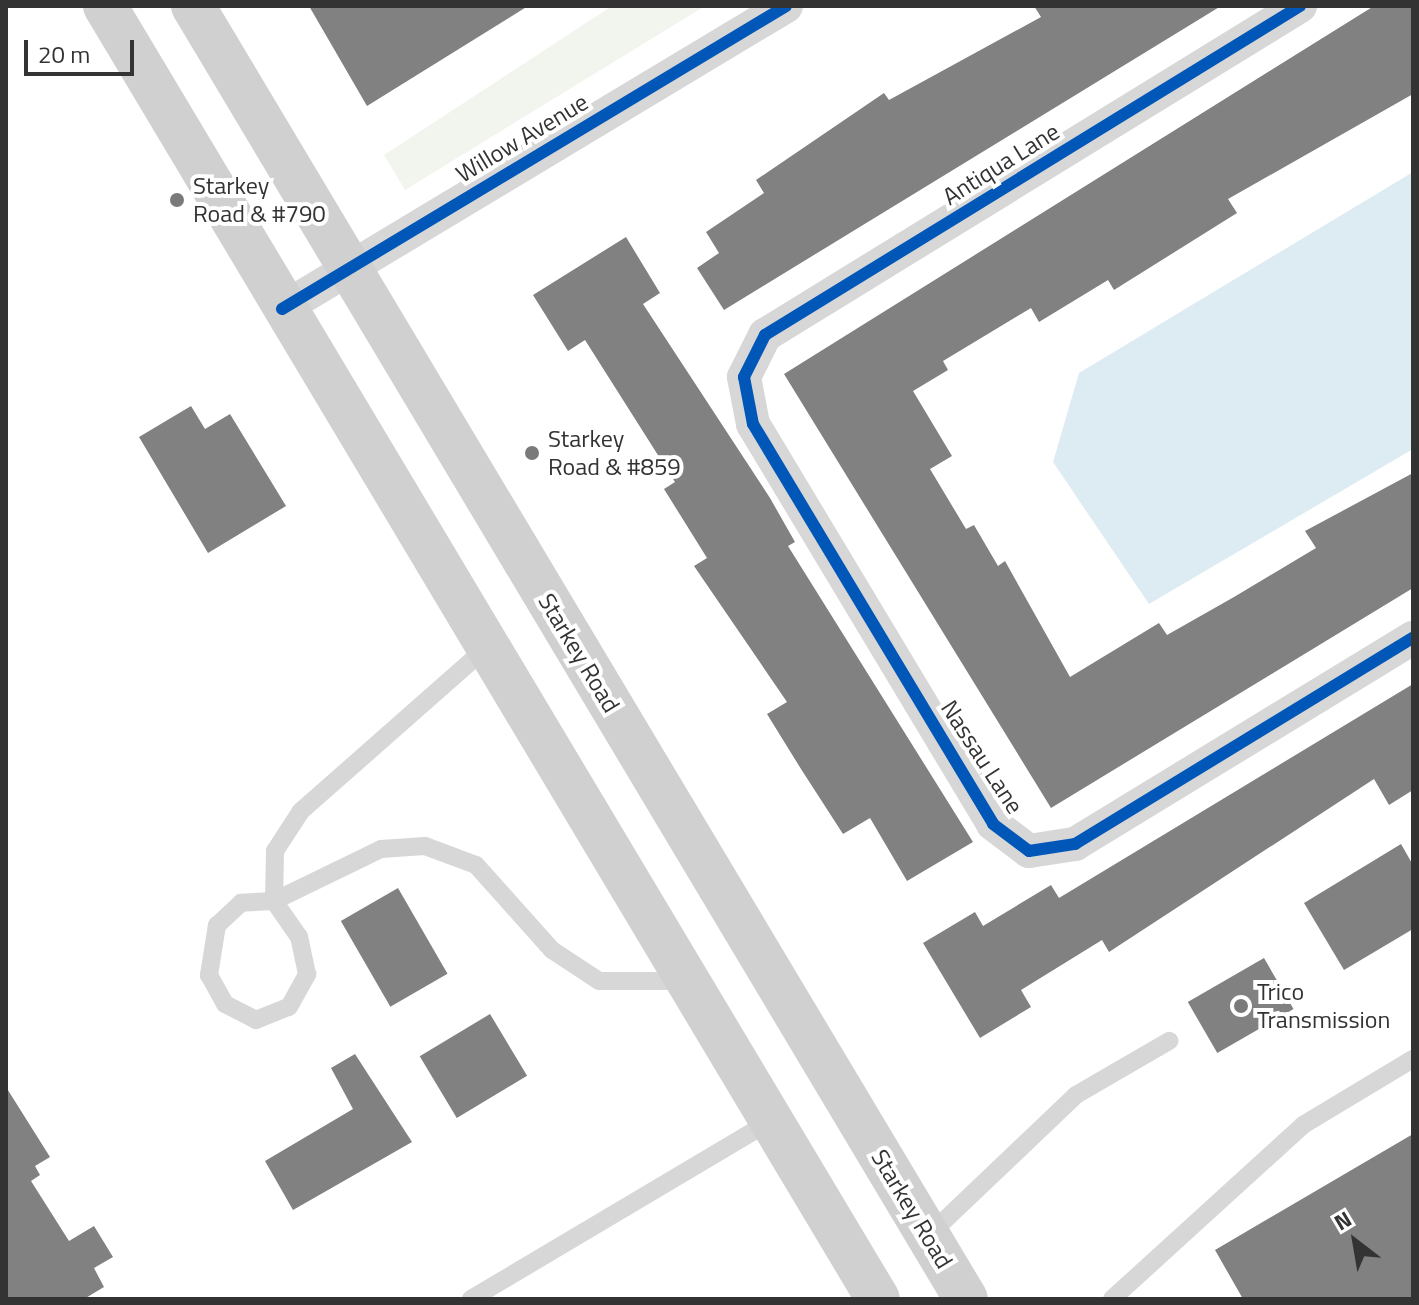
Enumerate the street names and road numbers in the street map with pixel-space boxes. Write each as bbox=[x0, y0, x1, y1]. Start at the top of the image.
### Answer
street label: Willow Avenue bbox=[451, 87, 593, 189]
street label: Antiqua Lane bbox=[937, 117, 1065, 211]
street label: Starkey Road bbox=[532, 588, 626, 718]
street label: Nassau Lane bbox=[935, 695, 1029, 819]
street label: Starkey Road bbox=[865, 1144, 959, 1274]

